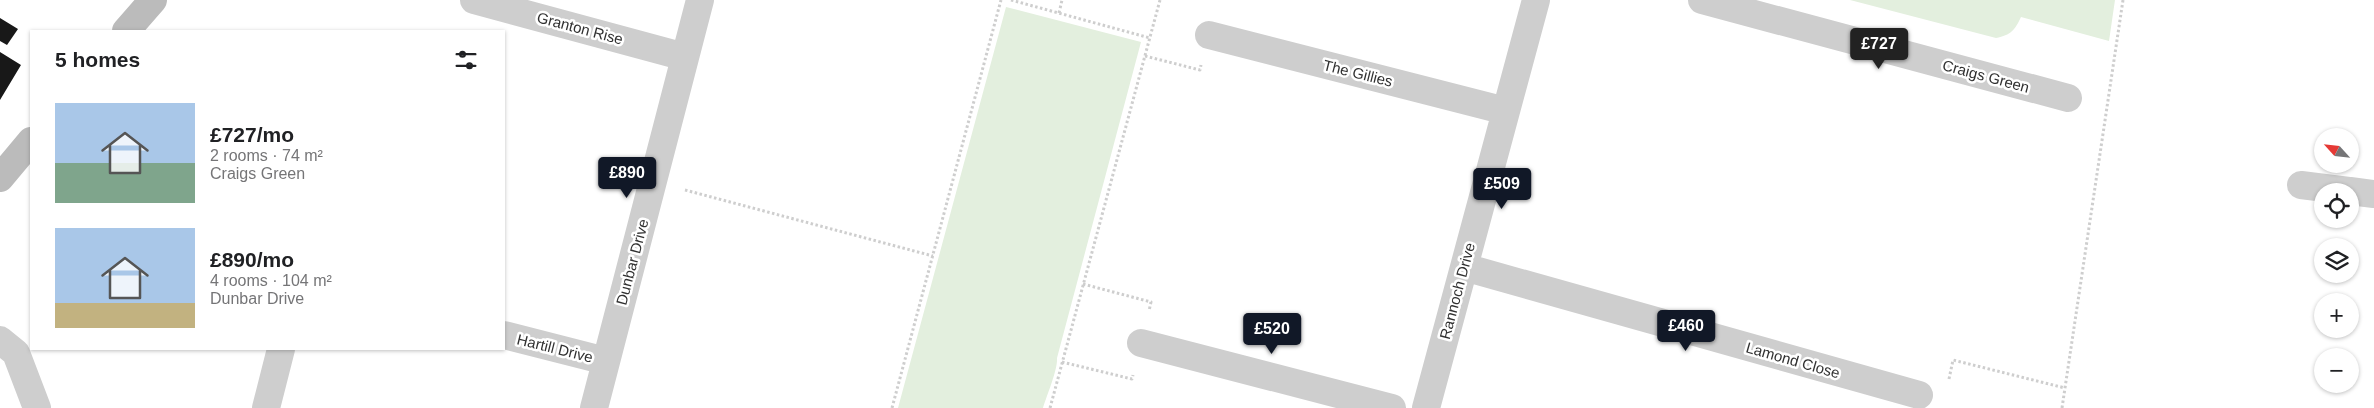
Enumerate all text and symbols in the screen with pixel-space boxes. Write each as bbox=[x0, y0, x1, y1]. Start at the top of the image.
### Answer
street label: Granton Rise bbox=[535, 8, 625, 48]
pin: £727 bbox=[1849, 28, 1909, 70]
text: £727 bbox=[1861, 35, 1897, 52]
icon: filters bbox=[452, 46, 480, 74]
text: 5 homes bbox=[55, 48, 140, 71]
street label: The Gillies bbox=[1322, 56, 1394, 90]
street label: Craigs Green bbox=[1941, 56, 2031, 96]
icon: home bbox=[95, 123, 155, 183]
text: £727/mo bbox=[210, 123, 294, 146]
north arrow bbox=[2314, 128, 2359, 172]
map controls bbox=[2314, 128, 2359, 393]
text: 2 rooms · 74 m² bbox=[210, 147, 323, 164]
pin: £890 bbox=[597, 156, 657, 199]
text: £890 bbox=[609, 164, 645, 181]
text: Craigs Green bbox=[210, 165, 305, 182]
pin: £509 bbox=[1472, 168, 1532, 210]
text: £509 bbox=[1484, 175, 1520, 192]
button: locate bbox=[2314, 183, 2359, 228]
street label: Dunbar Drive bbox=[612, 217, 652, 307]
button: layers bbox=[2314, 238, 2359, 283]
street label: Rannoch Drive bbox=[1436, 241, 1478, 341]
icon: home bbox=[95, 248, 155, 308]
text: £890/mo bbox=[210, 248, 294, 271]
text: 4 rooms · 104 m² bbox=[210, 272, 332, 289]
text: Dunbar Drive bbox=[210, 290, 304, 307]
button: + bbox=[2314, 293, 2359, 338]
pin: £460 bbox=[1656, 310, 1716, 352]
pin: £520 bbox=[1242, 312, 1302, 355]
text: £460 bbox=[1668, 317, 1704, 334]
text: £520 bbox=[1254, 320, 1290, 337]
street label: Hartill Drive bbox=[515, 330, 595, 366]
street label: Lamond Close bbox=[1744, 338, 1842, 382]
button: − bbox=[2314, 348, 2359, 393]

